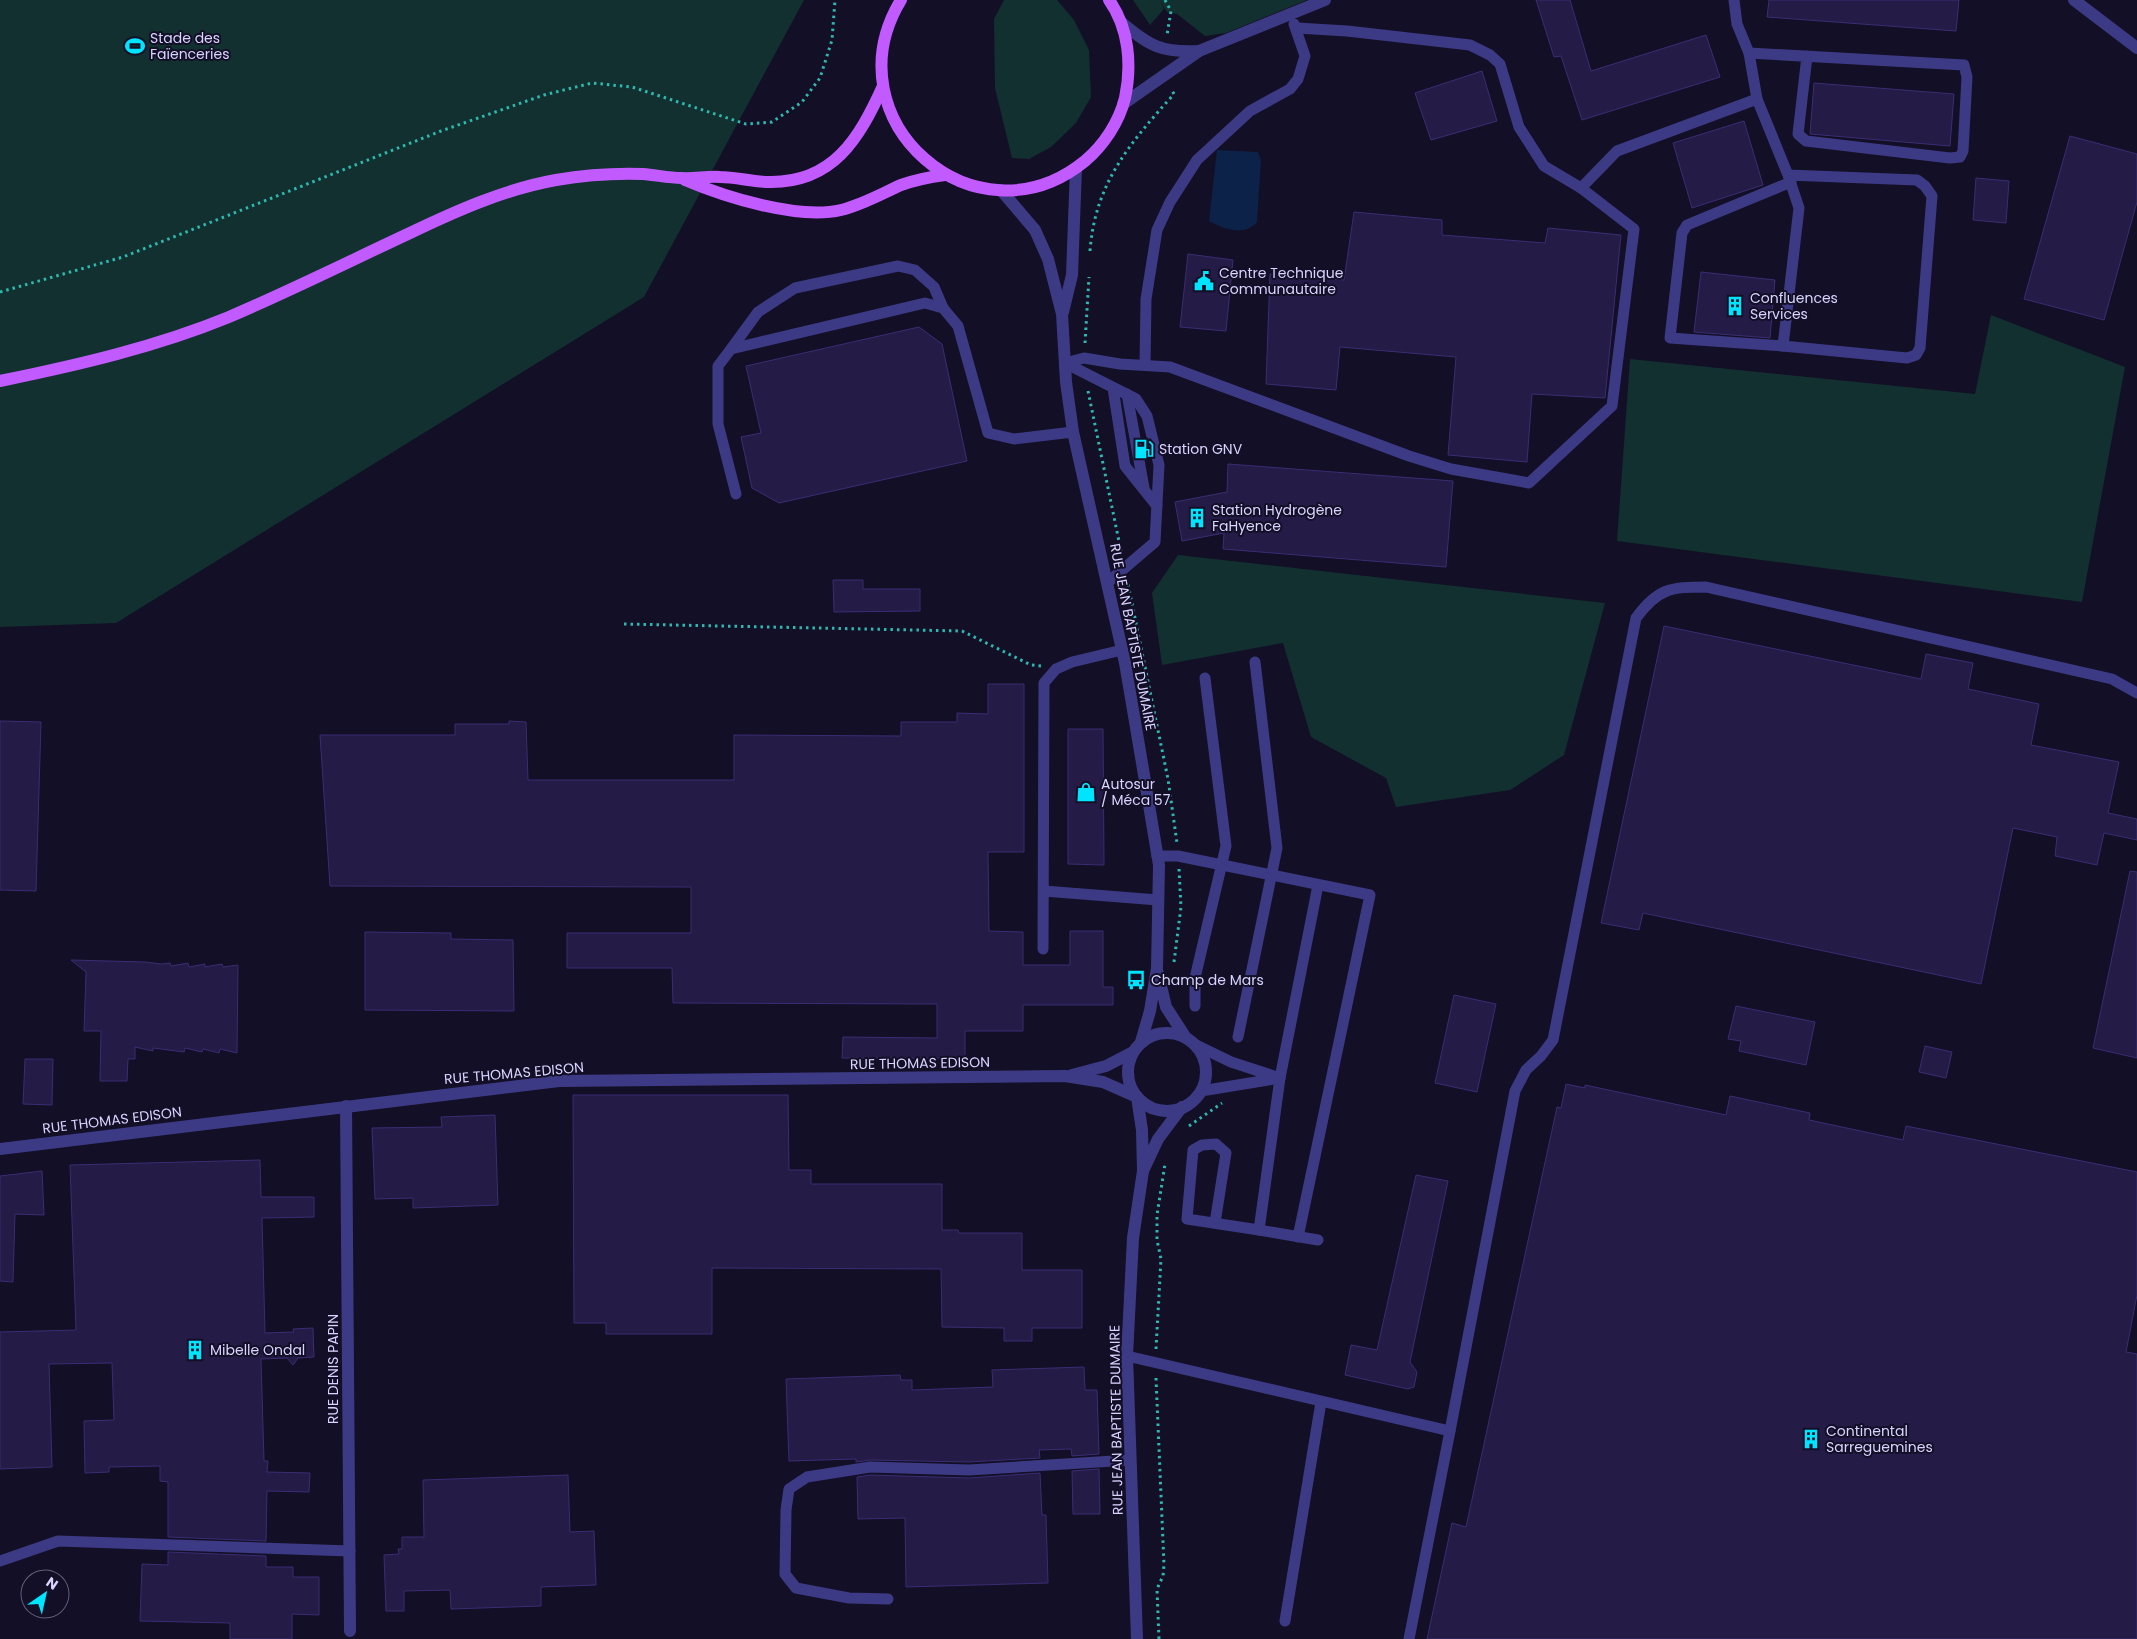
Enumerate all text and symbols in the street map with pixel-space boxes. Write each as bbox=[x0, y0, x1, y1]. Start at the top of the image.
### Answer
place label: Stade des Faïenceries bbox=[150, 28, 229, 64]
sports icon: Stade des Faïenceries bbox=[124, 35, 146, 57]
place label: Centre Technique Communautaire bbox=[1219, 263, 1344, 299]
public building icon: Centre Technique Communautaire bbox=[1193, 270, 1215, 292]
place label: Confluences Services bbox=[1750, 288, 1838, 324]
building icon: Confluences Services bbox=[1724, 295, 1746, 317]
fuel station icon: Station GNV bbox=[1133, 438, 1155, 460]
place label: Station GNV bbox=[1159, 439, 1243, 459]
place label: Station Hydrogène FaHyence bbox=[1212, 500, 1342, 536]
building icon: Station Hydrogène FaHyence bbox=[1186, 507, 1208, 529]
street label: RUE JEAN BAPTISTE DUMAIRE bbox=[1105, 542, 1161, 732]
place label: Autosur / Méca 57 bbox=[1101, 774, 1171, 810]
shop icon: Autosur / Méca 57 bbox=[1075, 781, 1097, 803]
bus stop icon: Champ de Mars bbox=[1125, 969, 1147, 991]
place label: Champ de Mars bbox=[1151, 970, 1264, 990]
street label: RUE THOMAS EDISON bbox=[850, 1052, 990, 1074]
street label: RUE THOMAS EDISON bbox=[443, 1057, 585, 1089]
street label: RUE THOMAS EDISON bbox=[41, 1102, 183, 1138]
street label: RUE DENIS PAPIN bbox=[323, 1314, 343, 1424]
street label: RUE JEAN BAPTISTE DUMAIRE bbox=[1104, 1325, 1128, 1515]
building icon: Mibelle Ondal bbox=[184, 1339, 206, 1361]
place label: Mibelle Ondal bbox=[210, 1340, 305, 1360]
place label: Continental Sarreguemines bbox=[1826, 1421, 1933, 1457]
building icon: Continental Sarreguemines bbox=[1800, 1428, 1822, 1450]
north arrow bbox=[20, 1569, 70, 1619]
text: N bbox=[42, 1572, 62, 1594]

